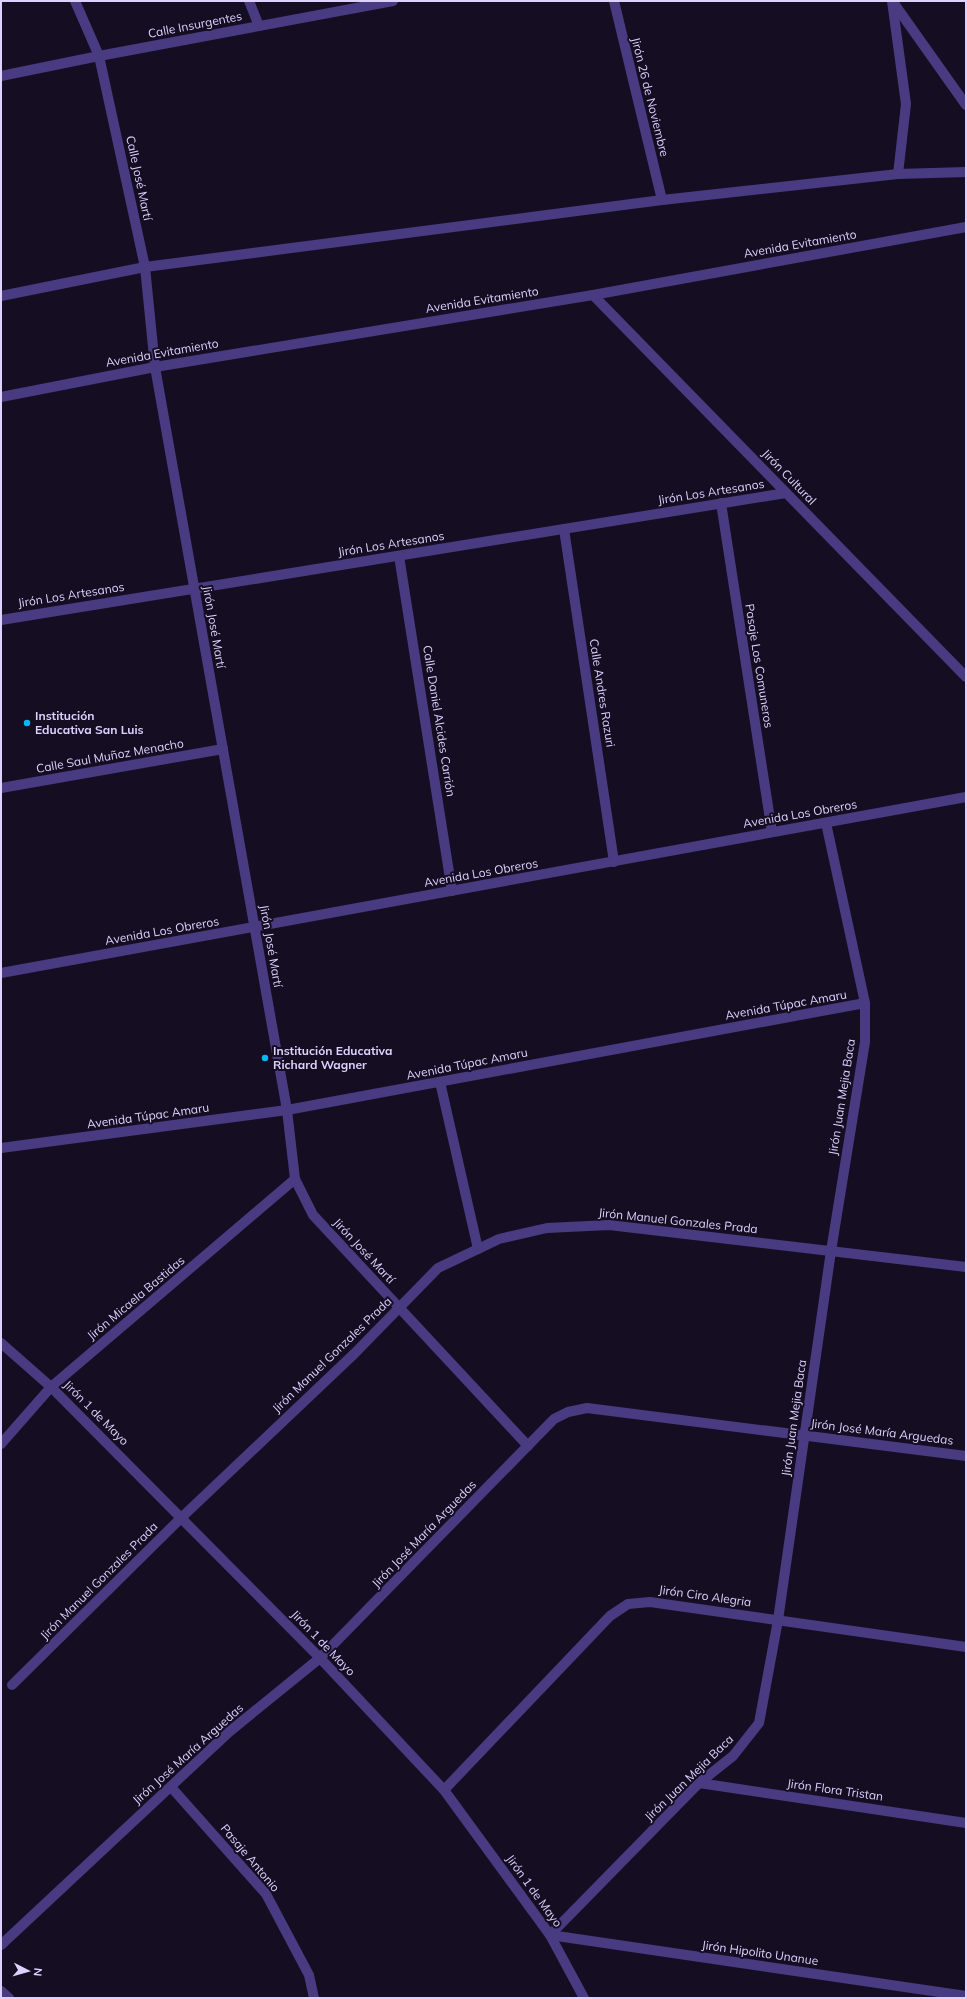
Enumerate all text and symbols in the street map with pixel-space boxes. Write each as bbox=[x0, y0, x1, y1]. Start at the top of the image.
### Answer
street label: Calle Insurgentes bbox=[147, 8, 243, 41]
street label: Jirón 26 de Noviembre bbox=[628, 36, 673, 158]
street label: Calle José Martí bbox=[123, 134, 156, 223]
street label: Avenida Evitamiento bbox=[742, 226, 858, 261]
street label: Avenida Evitamiento bbox=[424, 283, 540, 316]
street label: Avenida Evitamiento bbox=[104, 335, 220, 370]
street label: Jirón Cultural bbox=[759, 446, 820, 508]
street label: Jirón Los Artesanos bbox=[657, 476, 765, 507]
street label: Jirón Los Artesanos bbox=[337, 528, 445, 559]
street label: Jirón Los Artesanos bbox=[17, 579, 125, 610]
street label: Jirón José Martí bbox=[200, 584, 229, 671]
street label: Pasaje Los Comuneros bbox=[742, 603, 777, 729]
street label: Calle Andres Razuri bbox=[587, 638, 618, 748]
street label: Calle Daniel Alcides Carrión bbox=[420, 644, 459, 798]
place label: Institución Educativa San Luis bbox=[35, 708, 144, 737]
marker: Institución Educativa San Luis bbox=[22, 718, 32, 728]
street label: Calle Saul Muñoz Menacho bbox=[35, 735, 185, 776]
street label: Avenida Los Obreros bbox=[742, 796, 858, 831]
street label: Avenida Los Obreros bbox=[423, 855, 539, 890]
street label: Jirón José Martí bbox=[257, 903, 286, 990]
street label: Avenida Los Obreros bbox=[104, 913, 220, 948]
street label: Avenida Túpac Amaru bbox=[724, 986, 848, 1023]
street label: Jirón Juan Mejia Baca bbox=[825, 1038, 858, 1156]
place label: Institución Educativa Richard Wagner bbox=[273, 1043, 392, 1072]
street label: Avenida Túpac Amaru bbox=[405, 1044, 529, 1083]
marker: Institución Educativa Richard Wagner bbox=[260, 1053, 270, 1063]
street label: Avenida Túpac Amaru bbox=[86, 1099, 210, 1132]
street label: Jirón Manuel Gonzales Prada bbox=[598, 1205, 758, 1236]
street label: Jirón José Martí bbox=[330, 1215, 399, 1287]
street label: Jirón Micaela Bastidas bbox=[84, 1252, 188, 1343]
street label: Jirón Manuel Gonzales Prada bbox=[269, 1294, 394, 1416]
street label: Jirón Juan Mejia Baca bbox=[778, 1359, 809, 1477]
street label: Jirón 1 de Mayo bbox=[61, 1377, 132, 1448]
street label: Jirón José María Arguedas bbox=[810, 1415, 954, 1448]
street label: Jirón José María Arguedas bbox=[368, 1477, 479, 1591]
street label: Jirón Manuel Gonzales Prada bbox=[37, 1519, 161, 1643]
street label: Jirón Ciro Alegria bbox=[658, 1582, 752, 1609]
street label: Jirón 1 de Mayo bbox=[288, 1607, 359, 1679]
street label: Jirón José María Arguedas bbox=[129, 1700, 246, 1807]
street label: Jirón Juan Mejia Baca bbox=[641, 1731, 736, 1824]
street label: Jirón Flora Tristan bbox=[786, 1775, 884, 1804]
street label: Pasaje Antonio bbox=[218, 1821, 283, 1895]
street label: Jirón 1 de Mayo bbox=[503, 1852, 566, 1930]
street label: Jirón Hipolito Unanue bbox=[701, 1937, 819, 1968]
north arrow bbox=[8, 1951, 48, 1991]
text: N bbox=[31, 1967, 45, 1977]

